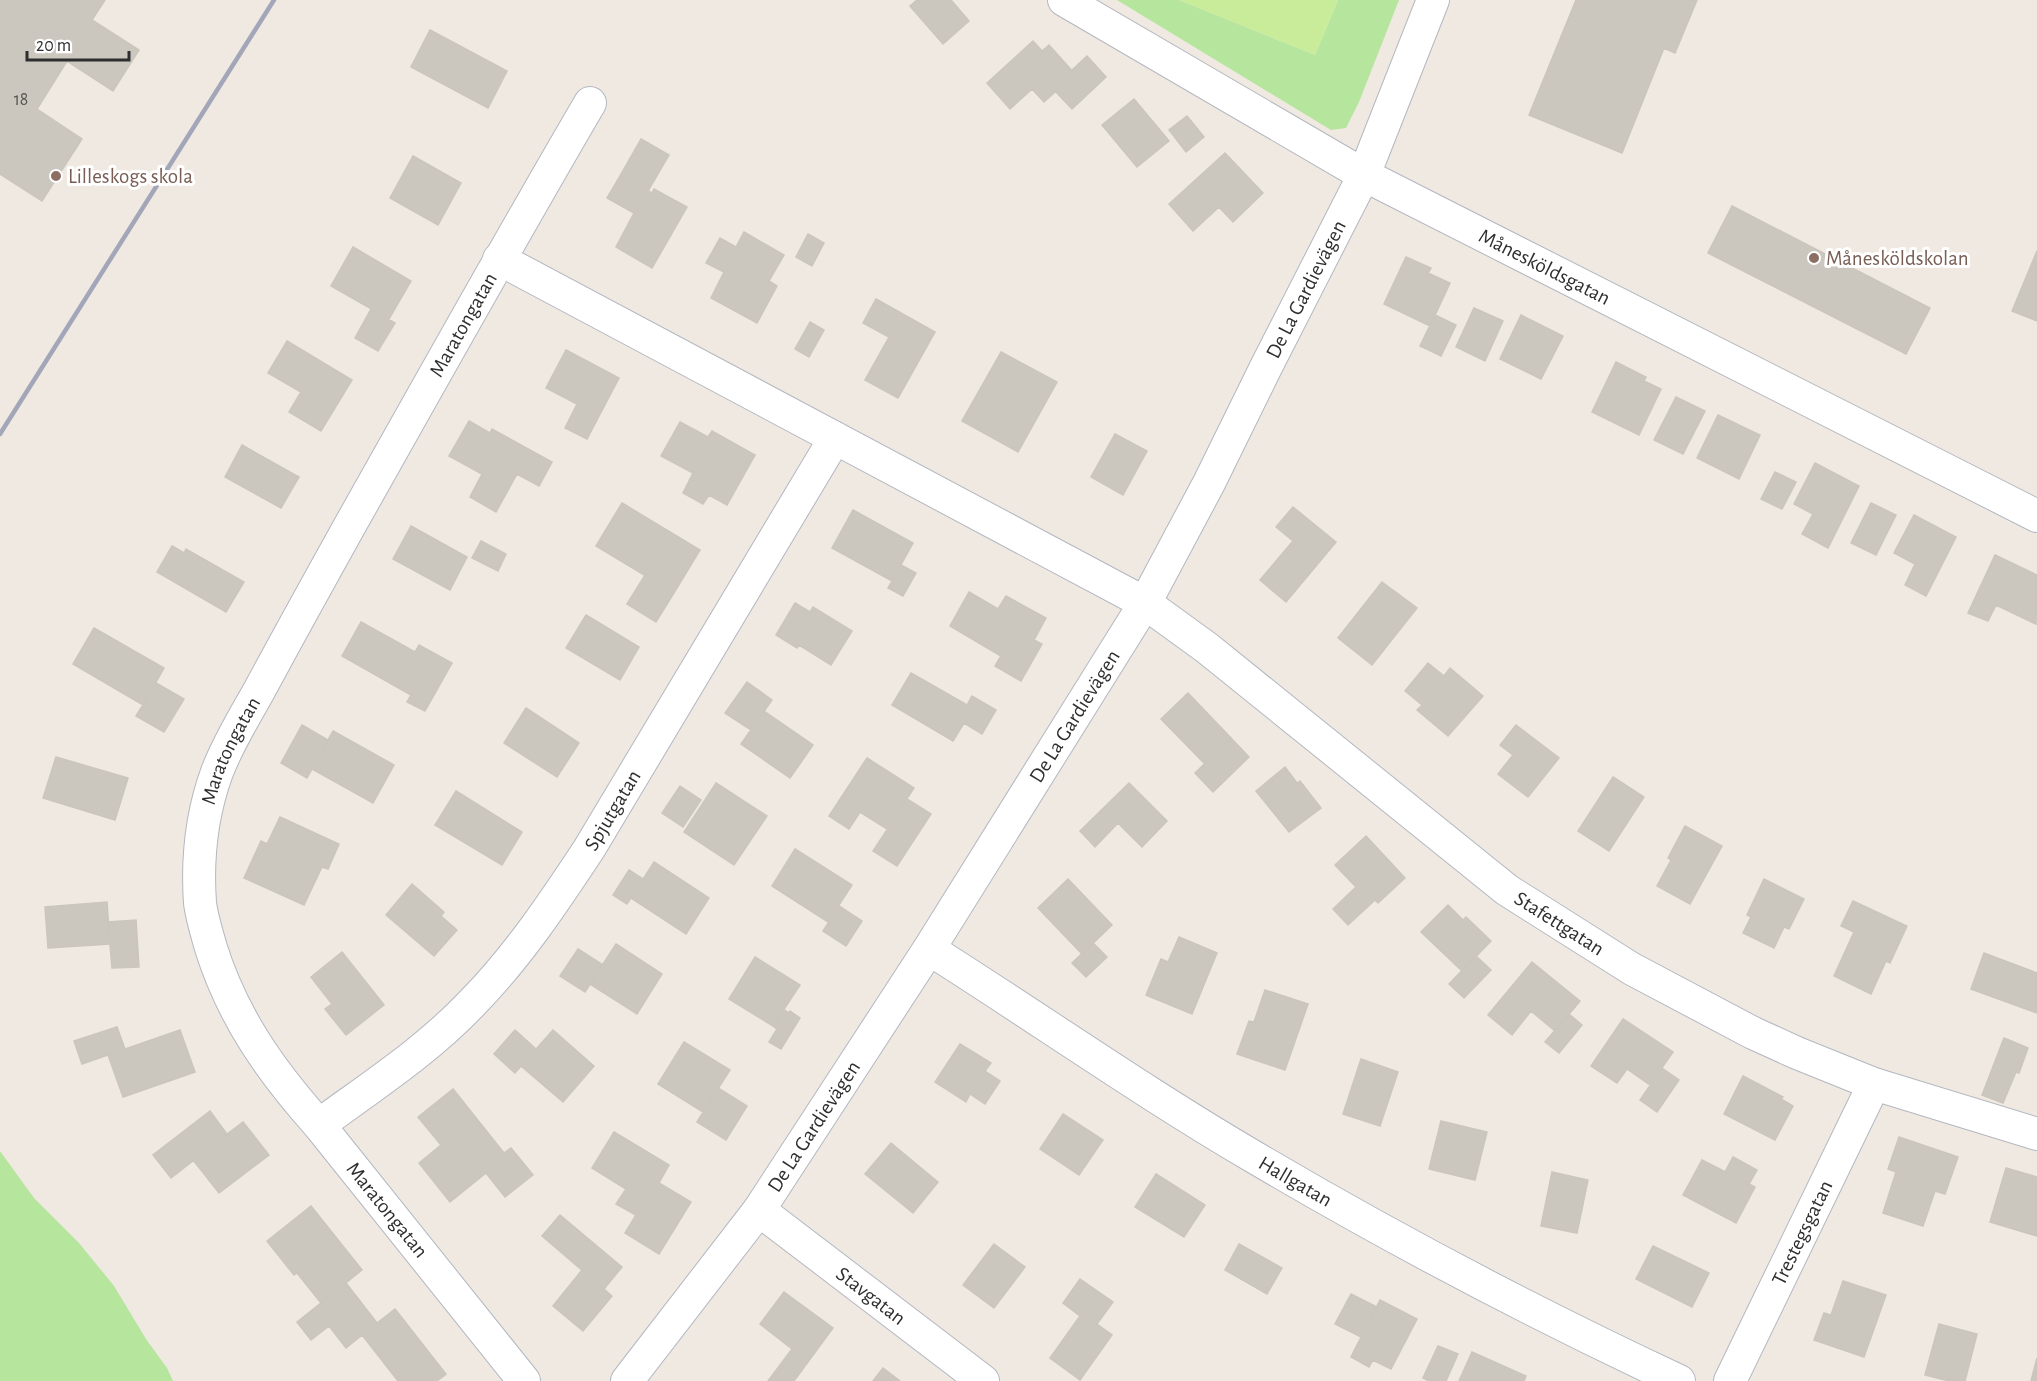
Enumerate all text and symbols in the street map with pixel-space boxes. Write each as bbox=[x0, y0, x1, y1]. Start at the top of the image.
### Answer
scale bar bbox=[27, 24, 129, 62]
text: 20 m bbox=[36, 37, 71, 55]
house number: 18 bbox=[14, 91, 28, 109]
place label: Lilleskogs skola bbox=[68, 166, 193, 187]
marker: Lilleskogs skola bbox=[49, 169, 63, 183]
street label: De La Gardievägen bbox=[1262, 217, 1350, 362]
street label: Månesköldsgatan bbox=[1476, 225, 1614, 309]
place label: Månesköldskolan bbox=[1826, 248, 1969, 269]
marker: Månesköldskolan bbox=[1807, 251, 1821, 265]
street label: Maratongatan bbox=[425, 269, 501, 380]
street label: De La Gardievägen bbox=[1025, 646, 1124, 786]
street label: Maratongatan bbox=[197, 693, 264, 807]
street label: Spjutgatan bbox=[580, 766, 644, 854]
street label: Stafettgatan bbox=[1511, 887, 1608, 959]
street label: De La Gardievägen bbox=[763, 1057, 864, 1196]
street label: Hallgatan bbox=[1255, 1152, 1336, 1210]
street label: Maratongatan bbox=[342, 1158, 432, 1262]
street label: Trestegsgatan bbox=[1768, 1177, 1836, 1288]
street label: Stavgatan bbox=[832, 1263, 910, 1329]

